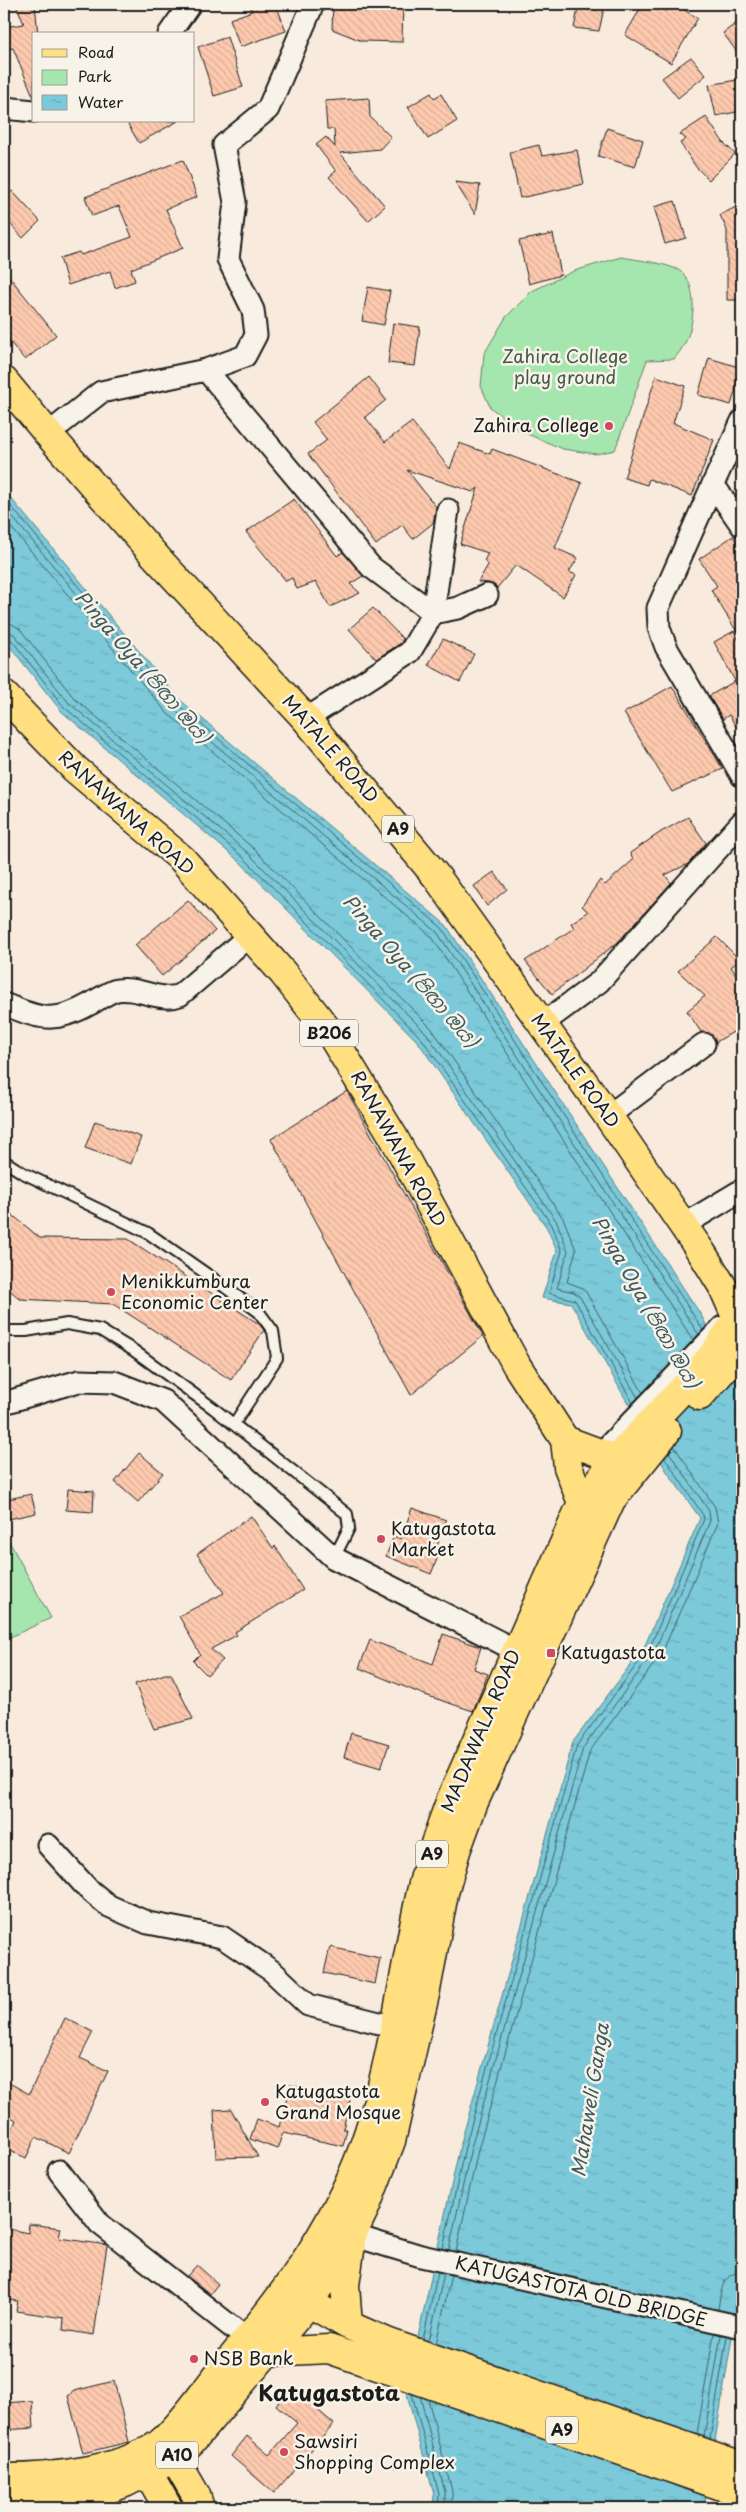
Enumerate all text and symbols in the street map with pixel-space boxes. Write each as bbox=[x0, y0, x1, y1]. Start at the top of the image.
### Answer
legend bbox=[32, 32, 195, 122]
text: Road bbox=[78, 40, 114, 63]
text: Park bbox=[78, 64, 112, 87]
text: Water bbox=[78, 90, 123, 113]
park label: Zahira College play ground bbox=[502, 342, 628, 390]
place label: Zahira College bbox=[473, 411, 599, 438]
marker: Zahira College bbox=[603, 420, 615, 432]
water label: Pinga Oya (පිඟා ඔය) bbox=[69, 584, 219, 750]
street label: MATALE ROAD bbox=[276, 688, 386, 808]
street label: RANAWANA ROAD bbox=[53, 743, 201, 881]
road number: A9 bbox=[382, 816, 414, 842]
water label: Pinga Oya (පිඟා ඔය) bbox=[337, 888, 487, 1054]
street label: MATALE ROAD bbox=[525, 1007, 627, 1133]
road number: B206 bbox=[300, 1020, 358, 1046]
street label: RANAWANA ROAD bbox=[345, 1065, 454, 1231]
water label: Pinga Oya (පිඟා ඔය) bbox=[586, 1210, 708, 1394]
place label: Menikkumbura Economic Center bbox=[121, 1267, 269, 1315]
marker: Menikkumbura Economic Center bbox=[105, 1286, 117, 1298]
place label: Katugastota Market bbox=[391, 1514, 497, 1562]
marker: Katugastota Market bbox=[375, 1533, 387, 1545]
place label: Katugastota bbox=[561, 1638, 667, 1665]
street label: MADAWALA ROAD bbox=[433, 1645, 526, 1816]
marker: Katugastota bbox=[545, 1647, 557, 1659]
road number: A9 bbox=[416, 1840, 448, 1868]
water label: Mahaweli Ganga bbox=[563, 2020, 615, 2179]
place label: Katugastota Grand Mosque bbox=[275, 2077, 401, 2125]
marker: Katugastota Grand Mosque bbox=[259, 2096, 271, 2108]
street label: KATUGASTOTA OLD BRIDGE bbox=[453, 2248, 710, 2333]
place label: NSB Bank bbox=[204, 2344, 294, 2371]
marker: NSB Bank bbox=[188, 2353, 200, 2365]
district label: Katugastota bbox=[258, 2375, 400, 2408]
road number: A9 bbox=[546, 2416, 578, 2444]
place label: Sawsiri Shopping Complex bbox=[294, 2427, 455, 2475]
road number: A10 bbox=[156, 2442, 198, 2468]
marker: Sawsiri Shopping Complex bbox=[278, 2446, 290, 2458]

